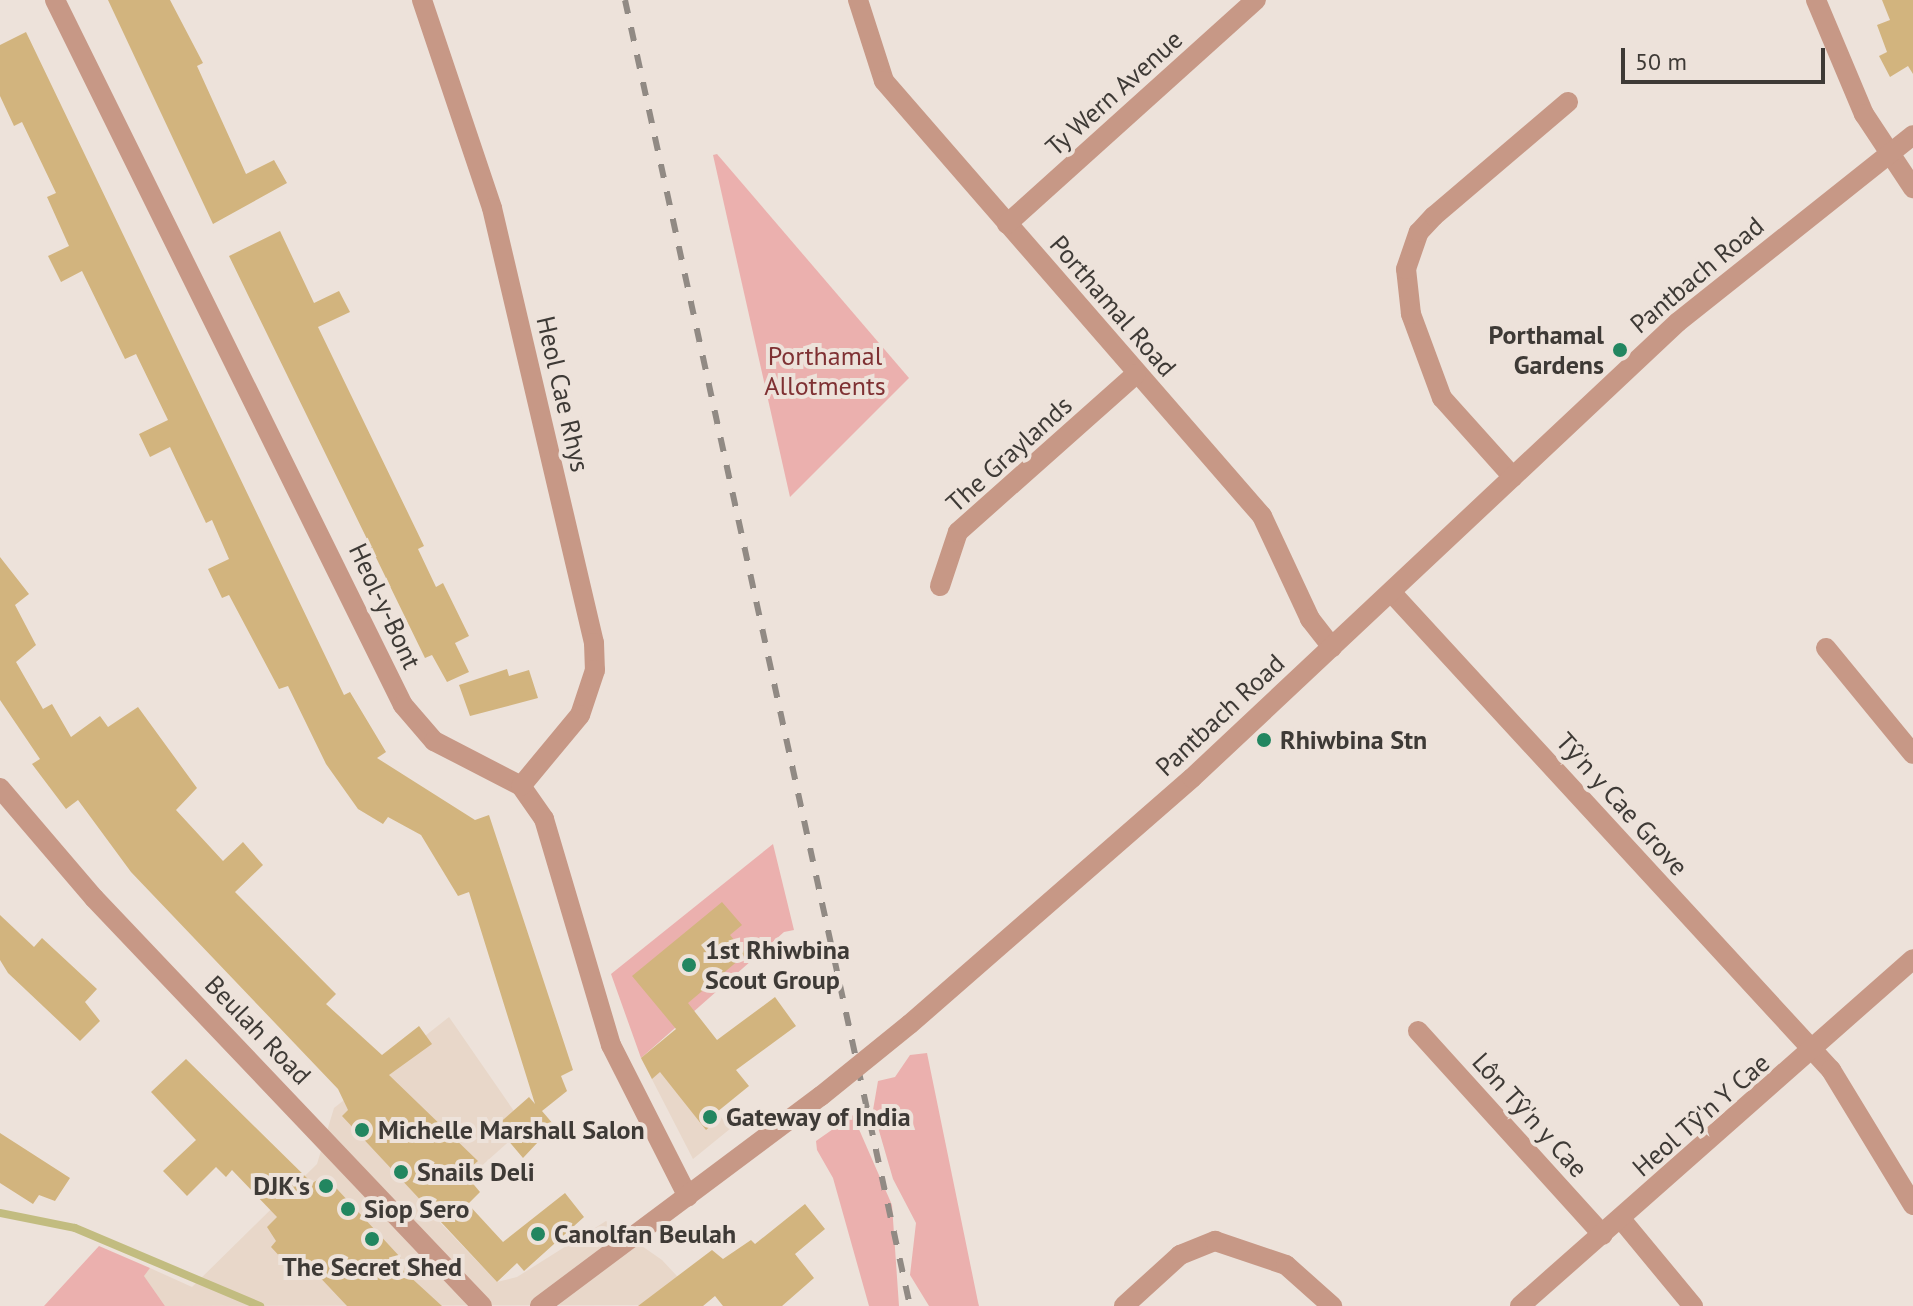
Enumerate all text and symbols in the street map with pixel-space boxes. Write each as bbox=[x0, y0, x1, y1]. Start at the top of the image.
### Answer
street label: Ty Wern Avenue bbox=[1039, 23, 1189, 163]
scale bar bbox=[1625, 32, 1829, 82]
text: 50 m bbox=[1635, 46, 1687, 77]
street label: Pantbach Road bbox=[1624, 210, 1770, 340]
street label: Porthamal Road bbox=[1043, 229, 1183, 383]
street label: Heol Cae Rhys bbox=[530, 313, 596, 475]
place label: Porthamal Gardens bbox=[1489, 319, 1604, 380]
park label: Porthamal Allotments bbox=[764, 340, 886, 402]
marker: Porthamal Gardens bbox=[1611, 341, 1629, 359]
street label: The Graylands bbox=[940, 389, 1078, 519]
street label: Heol-y-Bont bbox=[342, 538, 428, 674]
street label: Pantbach Road bbox=[1149, 648, 1291, 782]
place label: Rhiwbina Stn bbox=[1280, 724, 1427, 756]
street label: Tŷ'n y Cae Grove bbox=[1549, 726, 1695, 882]
marker: Rhiwbina Stn bbox=[1255, 731, 1273, 749]
place label: 1st Rhiwbina Scout Group bbox=[705, 934, 850, 996]
marker: 1st Rhiwbina Scout Group bbox=[680, 956, 698, 974]
street label: Beulah Road bbox=[198, 969, 318, 1091]
street label: Lôn Tŷ'n y Cae bbox=[1465, 1045, 1595, 1185]
street label: Heol Tŷ'n Y Cae bbox=[1625, 1046, 1777, 1184]
place label: Gateway of India bbox=[726, 1101, 911, 1133]
marker: Gateway of India bbox=[701, 1108, 719, 1126]
place label: Michelle Marshall Salon bbox=[378, 1114, 645, 1146]
marker: Michelle Marshall Salon bbox=[353, 1121, 371, 1139]
place label: Snails Deli bbox=[417, 1156, 535, 1188]
marker: Snails Deli bbox=[392, 1163, 410, 1181]
place label: DJK's bbox=[253, 1170, 310, 1202]
marker: DJK's bbox=[317, 1177, 335, 1195]
place label: Siop Sero bbox=[364, 1193, 469, 1225]
marker: Siop Sero bbox=[339, 1200, 357, 1218]
place label: Canolfan Beulah bbox=[554, 1218, 736, 1250]
marker: Canolfan Beulah bbox=[529, 1225, 547, 1243]
marker: The Secret Shed bbox=[363, 1230, 381, 1248]
place label: The Secret Shed bbox=[282, 1251, 462, 1283]

